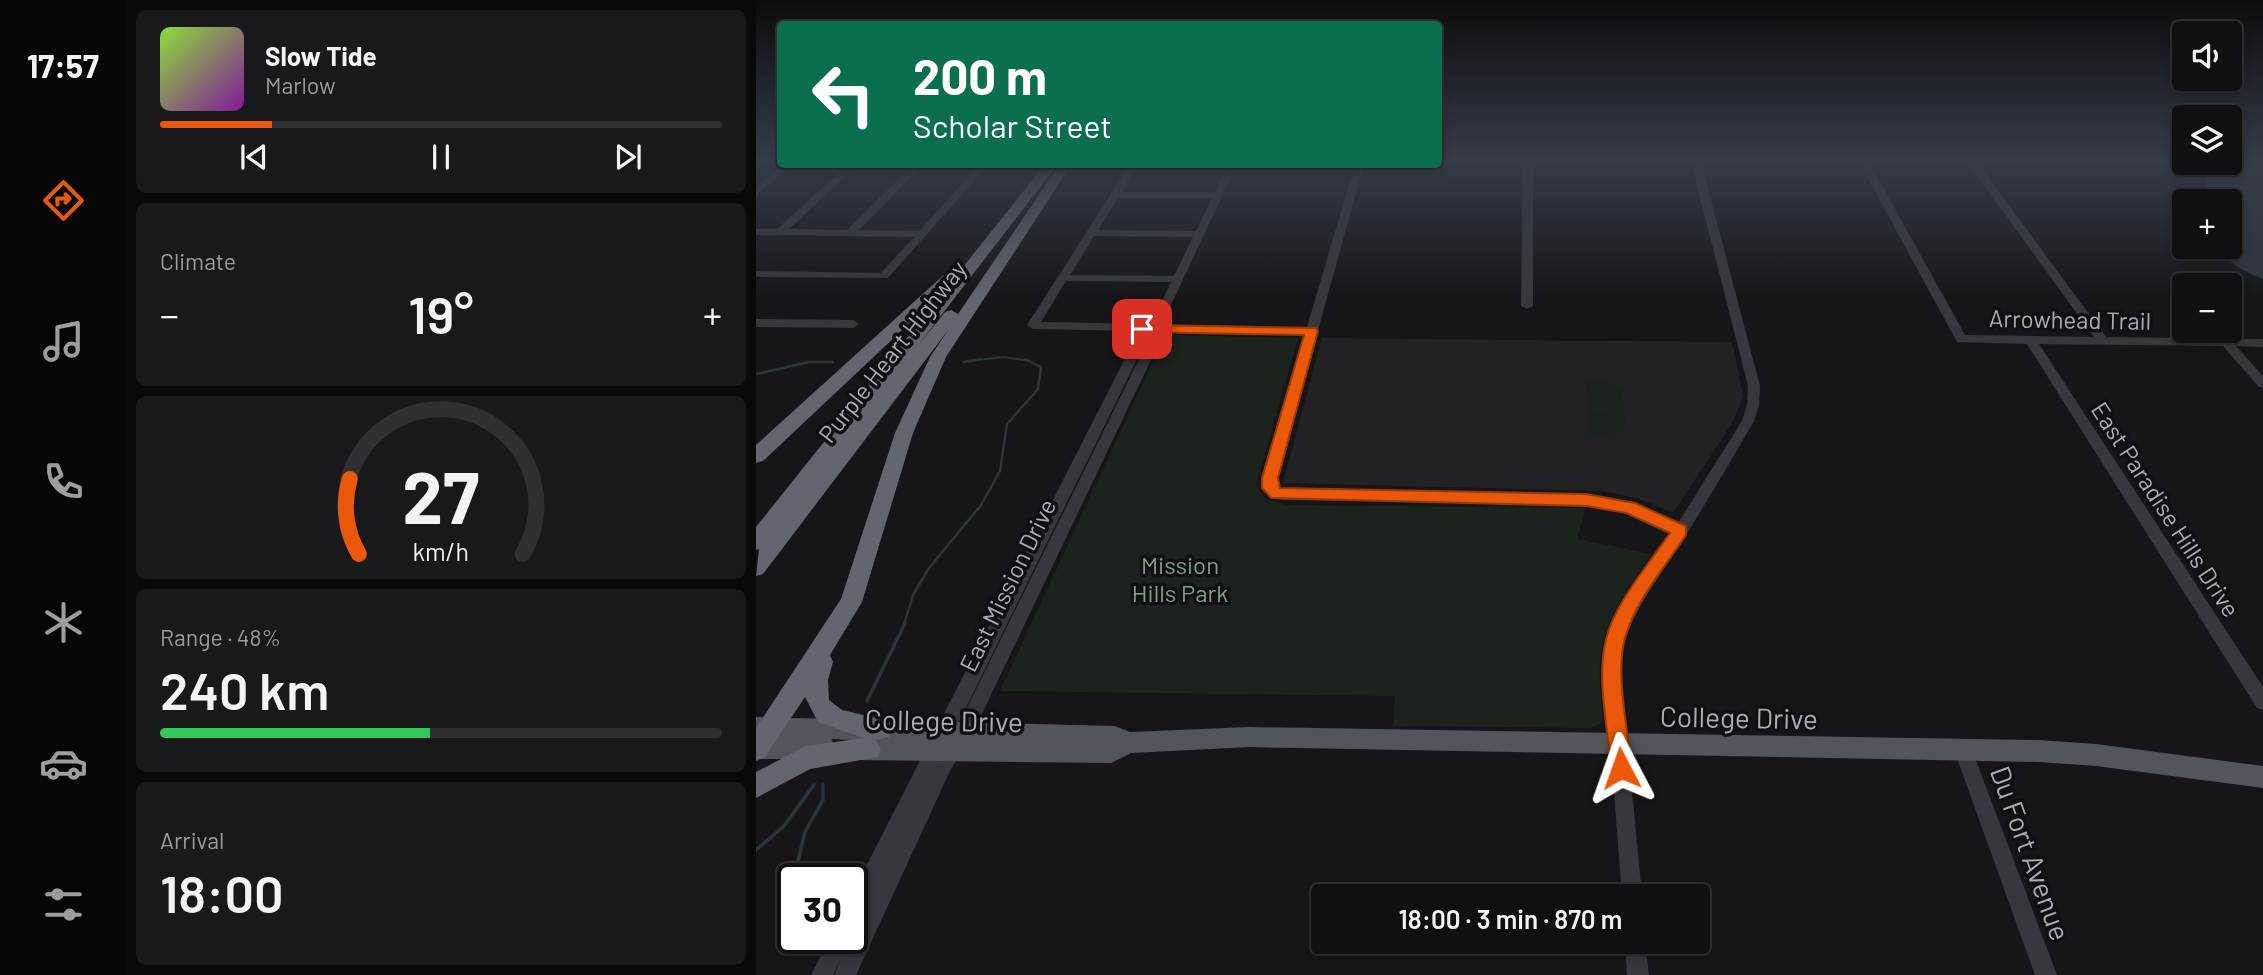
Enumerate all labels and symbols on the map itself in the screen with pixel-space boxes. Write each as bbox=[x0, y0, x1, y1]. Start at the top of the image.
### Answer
street label: Purple Heart Highway bbox=[812, 254, 972, 448]
pin bbox=[1112, 299, 1172, 359]
street label: Arrowhead Trail bbox=[1989, 303, 2151, 335]
street label: East Paradise Hills Drive bbox=[2086, 396, 2246, 622]
street label: East Mission Drive bbox=[953, 494, 1061, 676]
park label: Mission Hills Park bbox=[1132, 550, 1228, 607]
street label: College Drive bbox=[1660, 699, 1818, 735]
street label: College Drive bbox=[865, 702, 1023, 738]
position arrow bbox=[1584, 731, 1658, 805]
street label: Du Fort Avenue bbox=[1984, 761, 2078, 945]
speed limit sign: 30 bbox=[777, 863, 868, 954]

